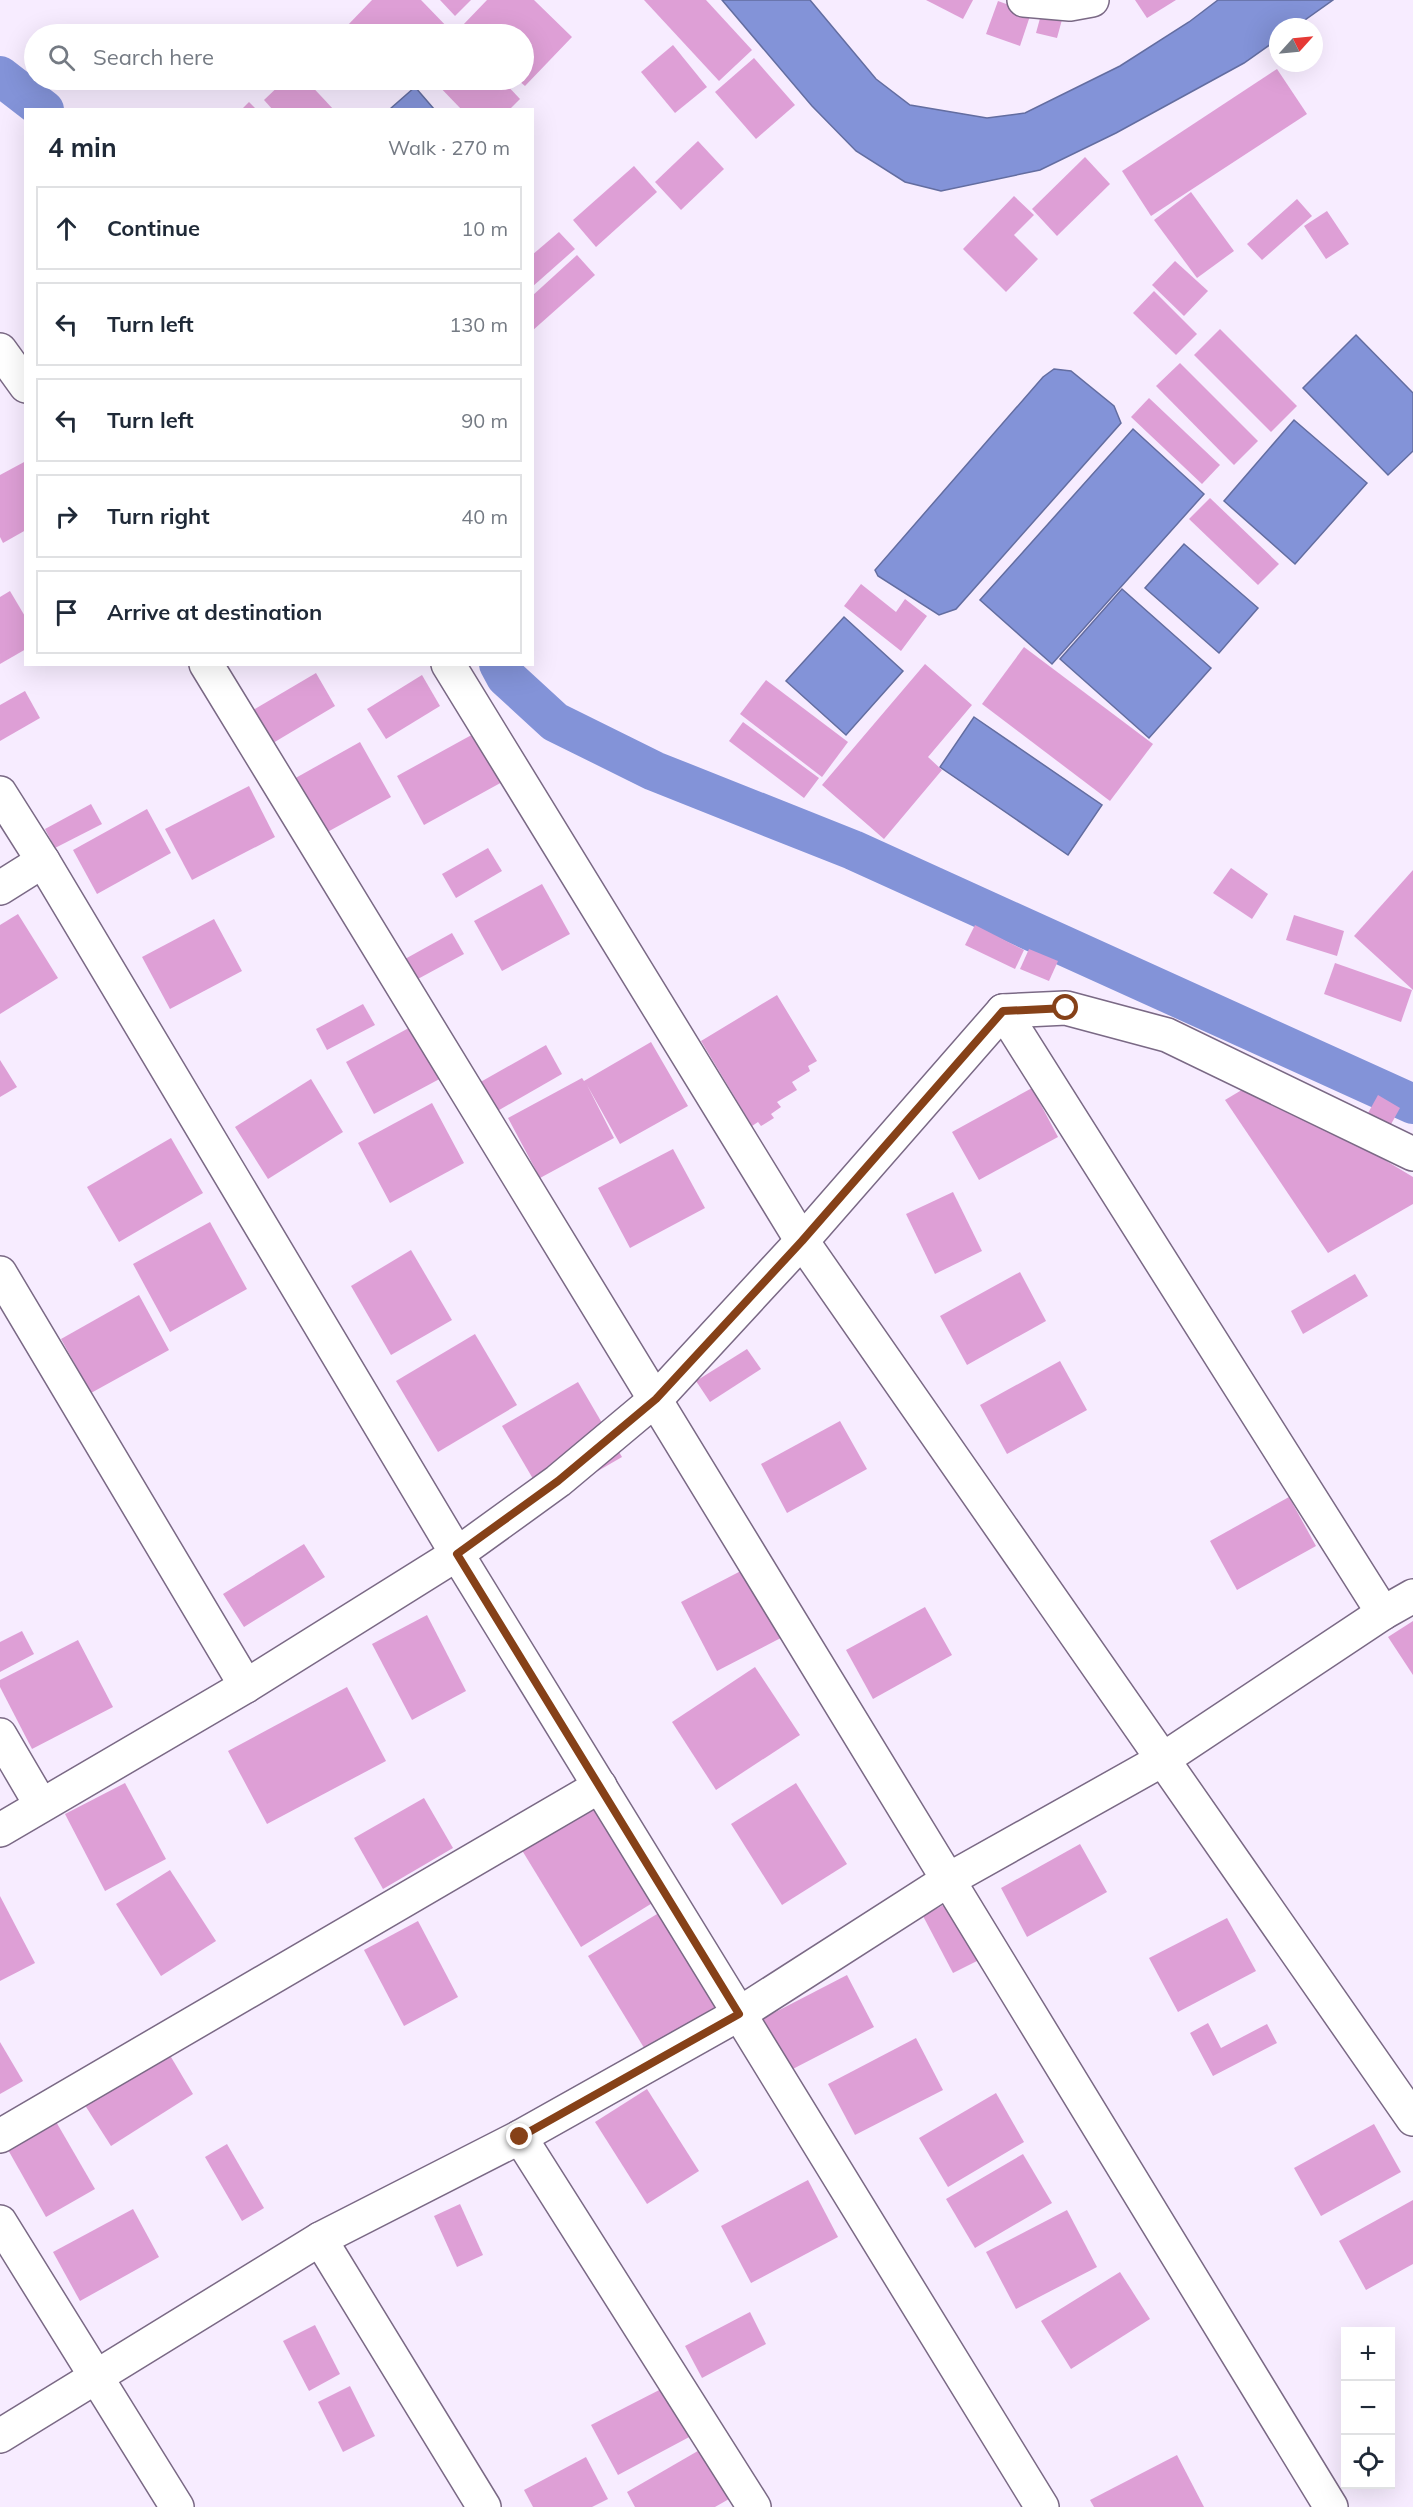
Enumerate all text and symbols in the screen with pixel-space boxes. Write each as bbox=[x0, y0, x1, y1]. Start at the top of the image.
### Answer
north arrow bbox=[1269, 18, 1323, 72]
search box bbox=[24, 24, 534, 90]
icon: search bbox=[45, 41, 78, 74]
text: Search here bbox=[93, 43, 214, 71]
text: 4 min bbox=[48, 131, 117, 164]
text: Walk · 270 m bbox=[388, 135, 510, 160]
icon: ahead bbox=[50, 212, 83, 245]
text: Continue bbox=[107, 214, 200, 242]
text: 10 m bbox=[461, 216, 508, 241]
icon: left bbox=[50, 308, 83, 341]
text: Turn left bbox=[107, 310, 194, 338]
text: 130 m bbox=[449, 312, 508, 337]
icon: left bbox=[50, 404, 83, 437]
text: Turn left bbox=[107, 406, 194, 434]
text: 90 m bbox=[461, 408, 508, 433]
icon: right bbox=[50, 500, 83, 533]
text: Turn right bbox=[107, 502, 210, 530]
text: 40 m bbox=[461, 504, 508, 529]
icon: arrive bbox=[50, 596, 83, 629]
text: Arrive at destination bbox=[107, 598, 322, 626]
route start bbox=[1052, 994, 1078, 1020]
route end bbox=[506, 2123, 532, 2149]
map controls bbox=[1341, 2327, 1395, 2489]
button: + bbox=[1341, 2327, 1395, 2381]
button: − bbox=[1341, 2381, 1395, 2435]
button: locate bbox=[1341, 2435, 1395, 2489]

